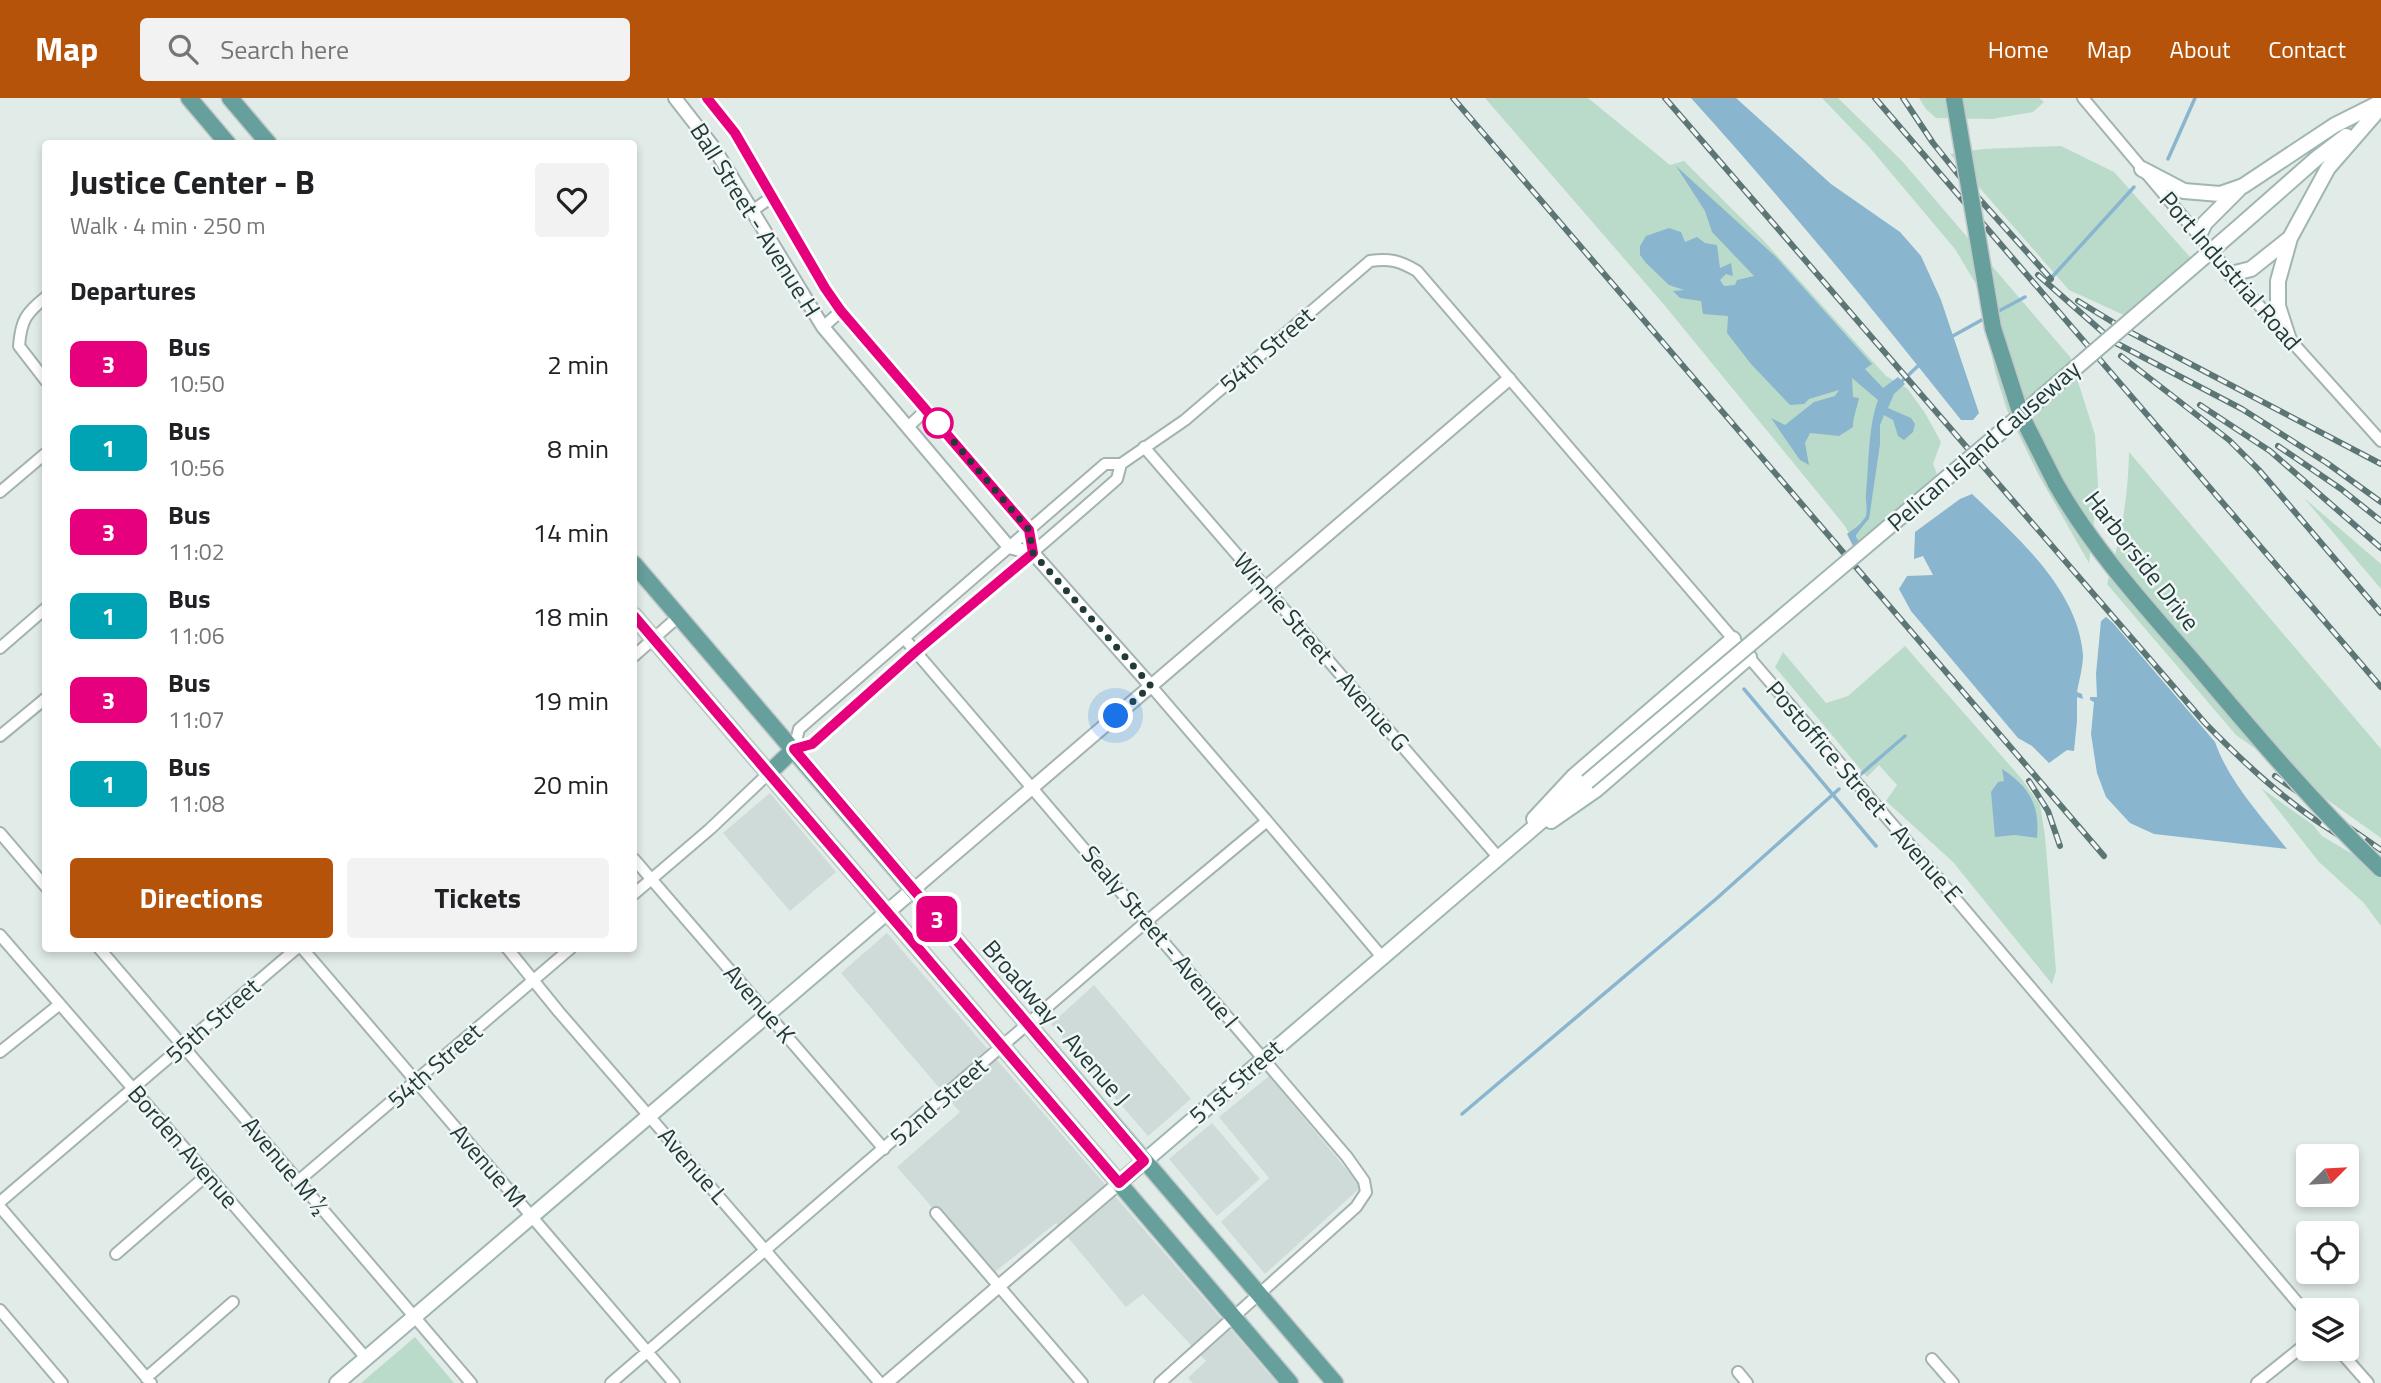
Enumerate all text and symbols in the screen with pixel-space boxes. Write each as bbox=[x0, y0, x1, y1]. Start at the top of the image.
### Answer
search box bbox=[140, 18, 630, 81]
text: Map bbox=[35, 24, 98, 74]
icon: search bbox=[164, 30, 202, 68]
text: Search here bbox=[220, 30, 349, 69]
text: Home bbox=[1988, 31, 2049, 67]
text: Map bbox=[2087, 31, 2132, 67]
text: About bbox=[2170, 31, 2230, 67]
text: Contact bbox=[2268, 31, 2346, 67]
street label: Ball Street - Avenue H bbox=[682, 116, 830, 323]
text: Justice Center - B bbox=[70, 157, 315, 207]
button: heart bbox=[535, 163, 609, 237]
street label: Port Industrial Road bbox=[2151, 183, 2310, 358]
text: Walk · 4 min · 250 m bbox=[70, 208, 266, 243]
text: Departures bbox=[70, 271, 196, 310]
street label: 54th Street bbox=[1211, 297, 1322, 401]
text: Bus bbox=[168, 327, 210, 366]
text: 2 min bbox=[547, 345, 609, 384]
text: 3 bbox=[102, 346, 115, 382]
street label: Pelican Island Causeway bbox=[1879, 351, 2088, 539]
text: 10:50 bbox=[168, 366, 225, 401]
unlabelled marker bbox=[923, 408, 953, 438]
text: Bus bbox=[168, 411, 210, 450]
text: 8 min bbox=[547, 429, 609, 468]
text: 1 bbox=[102, 430, 115, 466]
text: 10:56 bbox=[168, 450, 225, 485]
street label: Harborside Drive bbox=[2077, 483, 2209, 638]
text: Bus bbox=[168, 495, 210, 534]
text: 14 min bbox=[533, 513, 609, 552]
text: 3 bbox=[102, 514, 115, 550]
text: 11:02 bbox=[168, 534, 225, 569]
street label: Winnie Street - Avenue G bbox=[1225, 544, 1418, 759]
text: Bus bbox=[168, 579, 210, 618]
text: 18 min bbox=[533, 597, 609, 636]
text: 1 bbox=[102, 598, 115, 634]
text: 11:06 bbox=[168, 618, 225, 653]
text: Bus bbox=[168, 663, 210, 702]
street label: Postoffice Street - Avenue E bbox=[1758, 672, 1972, 911]
text: 19 min bbox=[533, 681, 609, 720]
text: 3 bbox=[102, 682, 115, 718]
your location bbox=[1098, 698, 1133, 733]
text: 11:07 bbox=[168, 702, 225, 737]
text: Bus bbox=[168, 747, 210, 786]
text: 20 min bbox=[533, 765, 609, 804]
text: 1 bbox=[102, 766, 115, 802]
text: 11:08 bbox=[168, 786, 225, 821]
street label: Sealy Street - Avenue I bbox=[1073, 837, 1248, 1036]
button: Directions bbox=[70, 858, 333, 938]
button: Tickets bbox=[347, 858, 609, 938]
line badge: 3 bbox=[914, 896, 960, 942]
text: 3 bbox=[930, 901, 944, 937]
street label: Broadway - Avenue J bbox=[974, 931, 1139, 1113]
street label: Avenue K bbox=[715, 956, 804, 1051]
street label: 55th Street bbox=[157, 968, 268, 1072]
street label: 54th Street bbox=[379, 1013, 490, 1117]
street label: 51st Street bbox=[1181, 1030, 1290, 1132]
street label: 52nd Street bbox=[881, 1048, 996, 1154]
street label: Borden Avenue bbox=[120, 1077, 248, 1216]
street label: Avenue M ½ bbox=[234, 1108, 338, 1222]
street label: Avenue M bbox=[442, 1116, 535, 1215]
street label: Avenue L bbox=[650, 1119, 738, 1212]
north arrow bbox=[2296, 1144, 2359, 1208]
map controls bbox=[2296, 1144, 2359, 1361]
button: locate bbox=[2296, 1221, 2359, 1284]
button: layers bbox=[2296, 1298, 2359, 1361]

